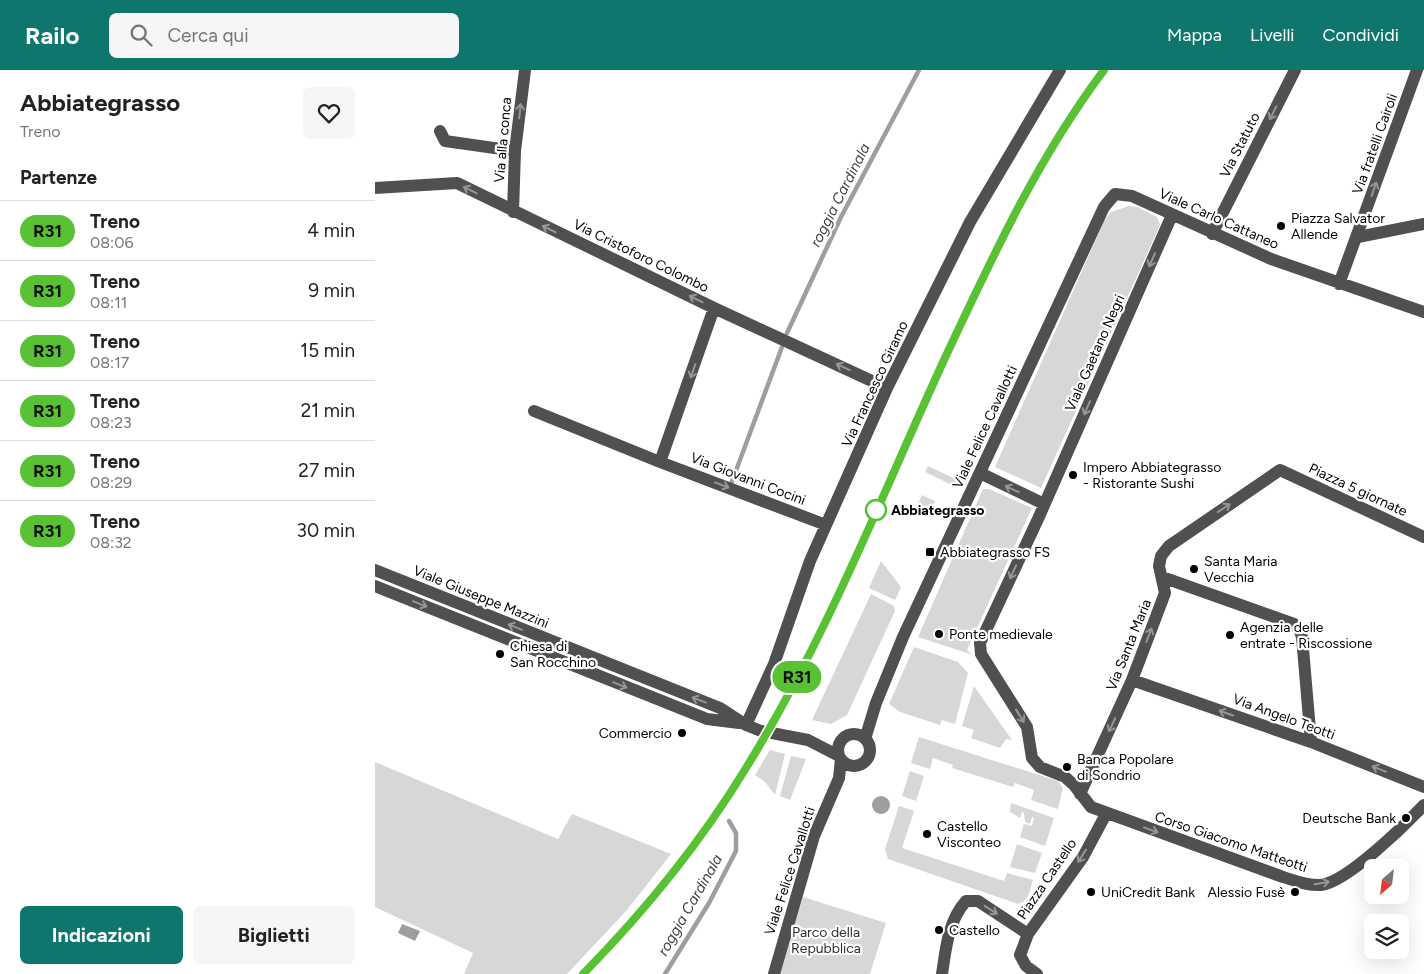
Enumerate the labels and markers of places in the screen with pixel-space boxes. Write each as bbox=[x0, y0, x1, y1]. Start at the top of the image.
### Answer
place label: Piazza Salvator Allende bbox=[1291, 210, 1385, 243]
marker: Piazza Salvator Allende bbox=[1275, 220, 1287, 232]
place label: Impero Abbiategrasso - Ristorante Sushi bbox=[1083, 459, 1221, 492]
marker: Impero Abbiategrasso - Ristorante Sushi bbox=[1067, 469, 1079, 481]
marker: Abbiategrasso bbox=[865, 499, 887, 521]
place label: Abbiategrasso bbox=[891, 502, 984, 519]
place label: Abbiategrasso FS bbox=[940, 544, 1050, 561]
marker: Abbiategrasso FS bbox=[924, 546, 936, 558]
place label: Santa Maria Vecchia bbox=[1204, 553, 1278, 586]
marker: Santa Maria Vecchia bbox=[1188, 563, 1200, 575]
place label: Agenzia delle entrate - Riscossione bbox=[1240, 619, 1373, 652]
place label: Ponte medievale bbox=[949, 626, 1053, 643]
marker: Ponte medievale bbox=[933, 628, 945, 640]
marker: Agenzia delle entrate - Riscossione bbox=[1224, 629, 1236, 641]
place label: Chiesa di San Rocchino bbox=[510, 638, 596, 671]
marker: Chiesa di San Rocchino bbox=[494, 648, 506, 660]
place label: Commercio bbox=[599, 725, 672, 742]
marker: Commercio bbox=[676, 727, 688, 739]
place label: Banca Popolare di Sondrio bbox=[1077, 751, 1174, 784]
marker: Banca Popolare di Sondrio bbox=[1061, 761, 1073, 773]
place label: Deutsche Bank bbox=[1302, 810, 1396, 827]
marker: Deutsche Bank bbox=[1400, 812, 1412, 824]
place label: Castello Visconteo bbox=[937, 818, 1001, 851]
marker: Castello Visconteo bbox=[921, 828, 933, 840]
place label: UniCredit Bank bbox=[1101, 884, 1195, 901]
place label: Alessio Fusè bbox=[1207, 884, 1285, 901]
marker: UniCredit Bank bbox=[1085, 886, 1097, 898]
marker: Alessio Fusè bbox=[1289, 886, 1301, 898]
place label: Castello bbox=[949, 922, 1000, 939]
marker: Castello bbox=[933, 924, 945, 936]

